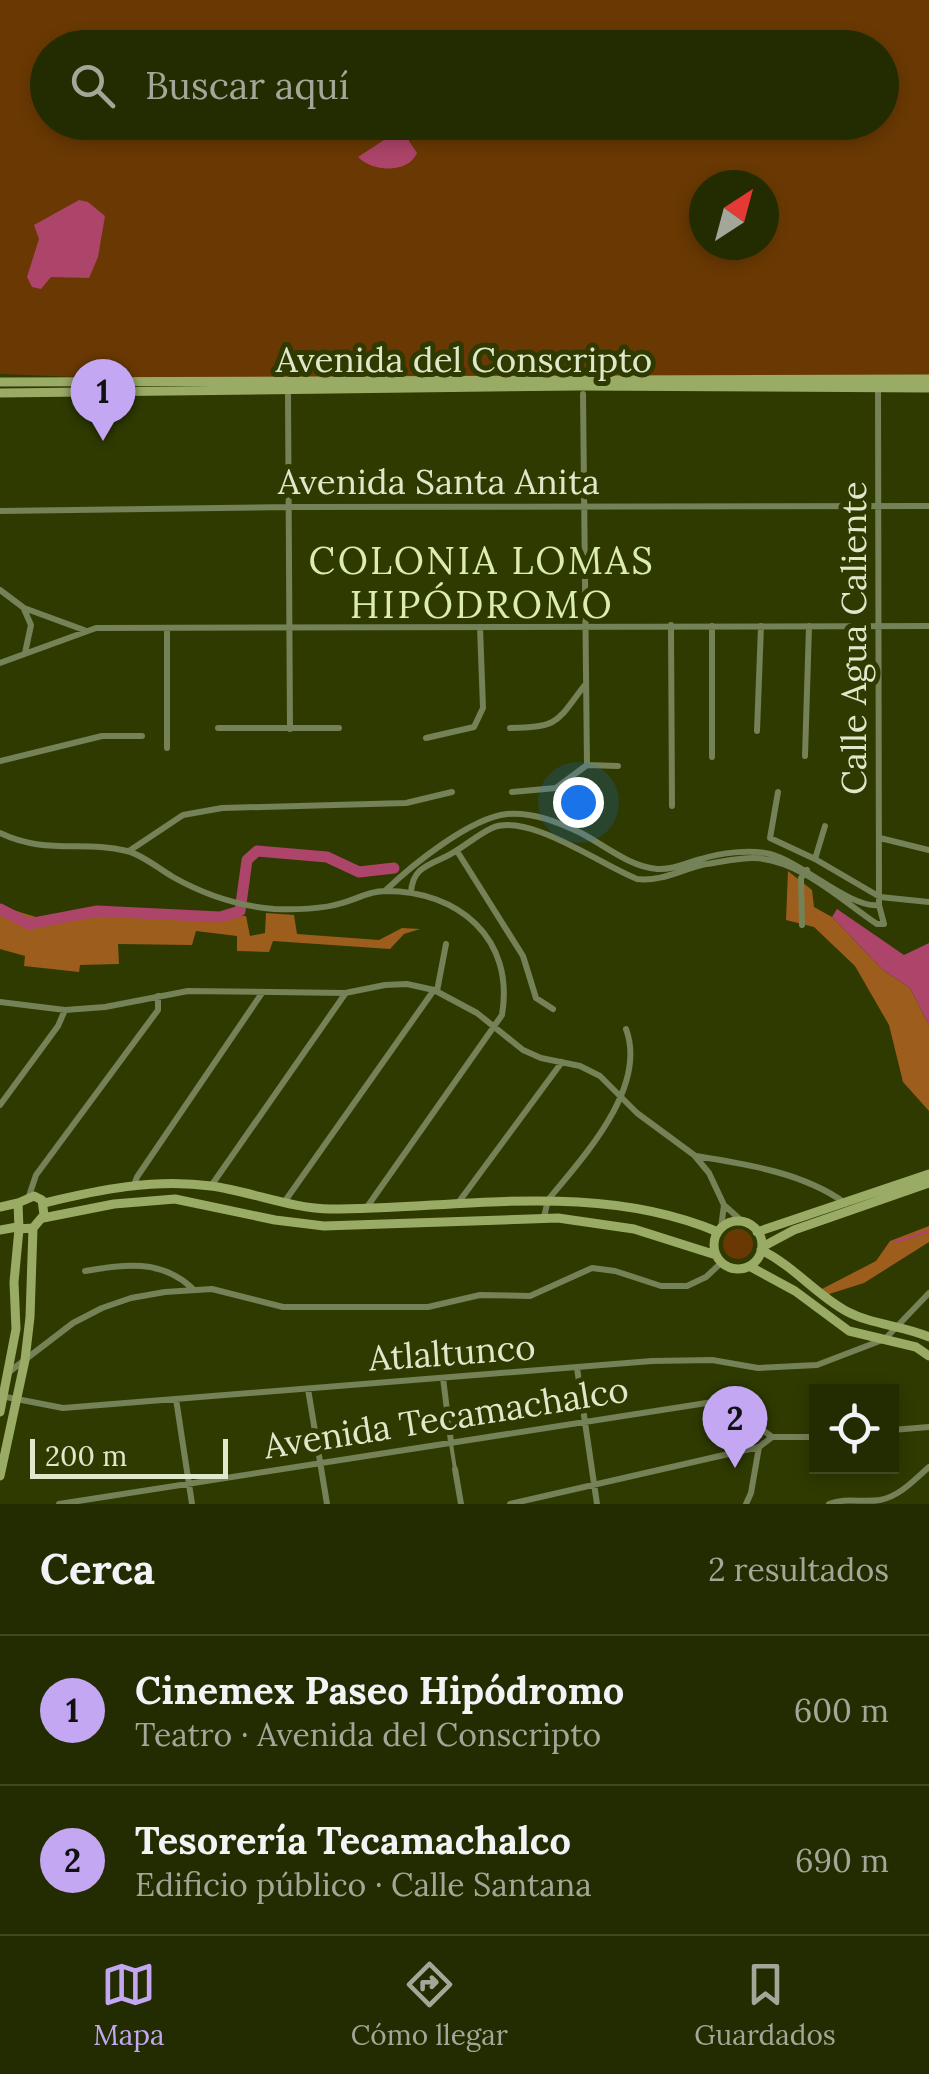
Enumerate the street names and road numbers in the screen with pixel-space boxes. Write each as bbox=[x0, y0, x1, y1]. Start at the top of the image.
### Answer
street label: Avenida del Conscripto bbox=[275, 337, 652, 382]
street label: Avenida Santa Anita bbox=[277, 459, 600, 504]
street label: Calle Agua Caliente bbox=[831, 481, 876, 795]
street label: Atlaltunco bbox=[366, 1324, 537, 1381]
street label: Avenida Tecamachalco bbox=[259, 1366, 631, 1469]

